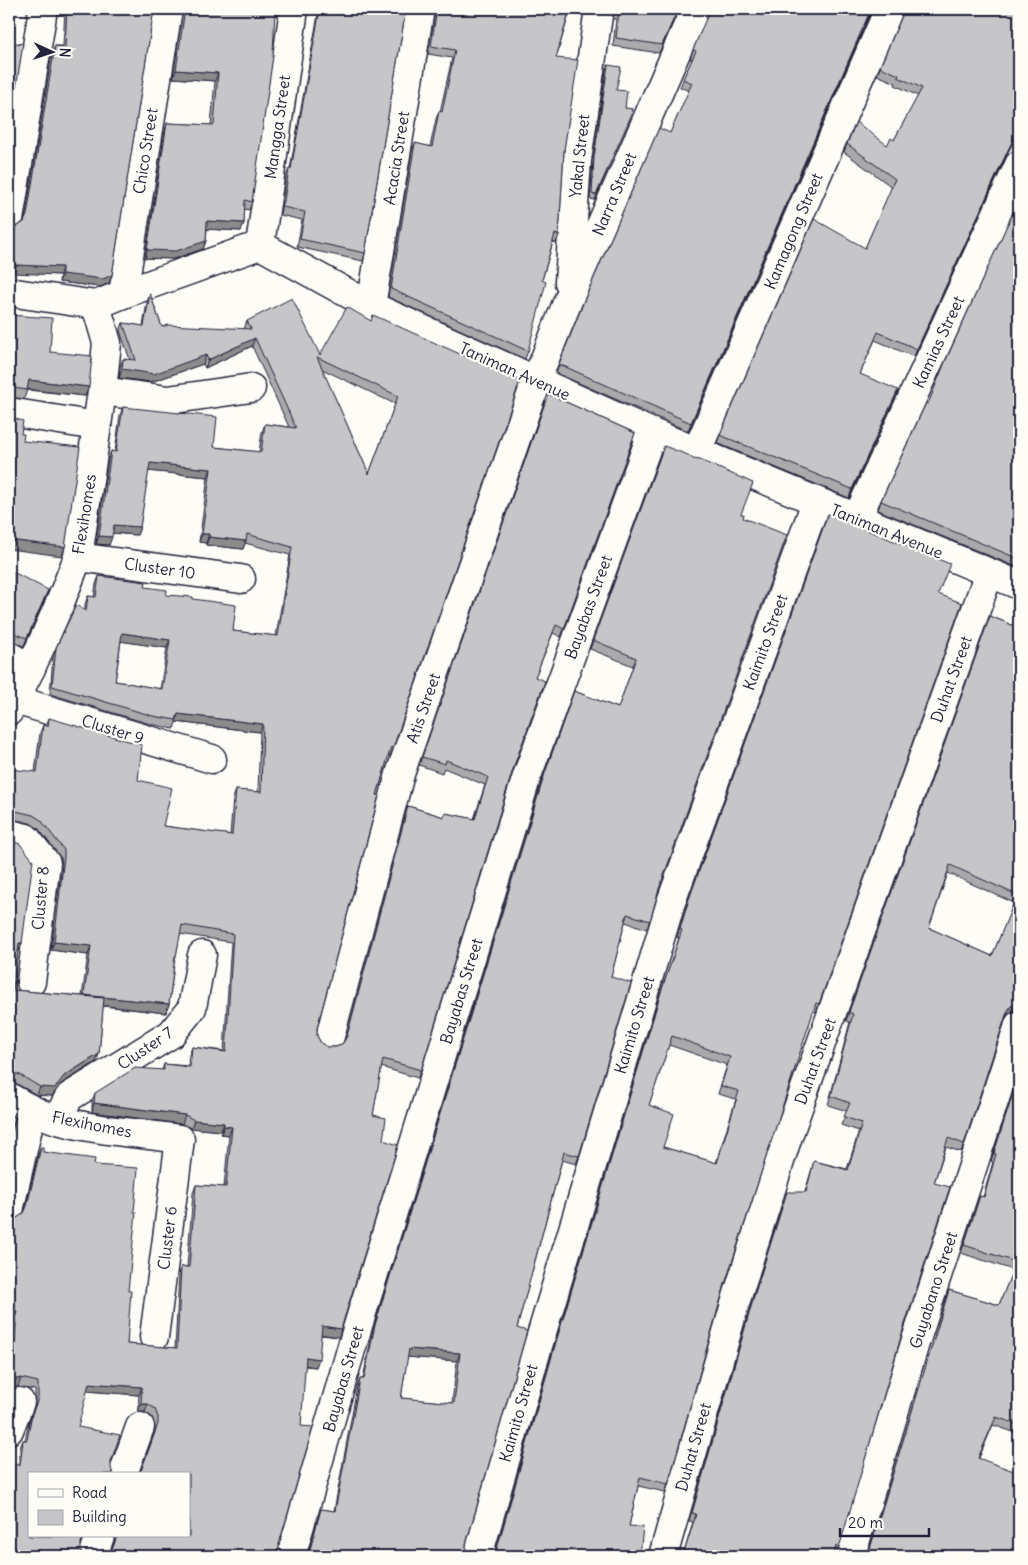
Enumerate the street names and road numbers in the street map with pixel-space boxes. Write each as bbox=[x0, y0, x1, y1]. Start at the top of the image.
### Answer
street label: Mangga Street bbox=[260, 73, 294, 180]
street label: Chico Street bbox=[128, 106, 162, 195]
street label: Acacia Street bbox=[379, 109, 413, 206]
street label: Yakal Street bbox=[565, 112, 593, 199]
street label: Narra Street bbox=[587, 149, 641, 239]
street label: Kamagong Street bbox=[759, 169, 827, 292]
street label: Kamias Street bbox=[908, 292, 968, 391]
street label: Taniman Avenue bbox=[456, 338, 574, 404]
street label: Flexihomes bbox=[68, 472, 100, 556]
street label: Taniman Avenue bbox=[828, 499, 946, 563]
street label: Bayabas Street bbox=[560, 552, 616, 662]
street label: Cluster 10 bbox=[123, 553, 197, 583]
street label: Kaimito Street bbox=[738, 591, 792, 693]
street label: Duhat Street bbox=[926, 632, 976, 725]
street label: Atis Street bbox=[402, 670, 445, 746]
street label: Cluster 9 bbox=[79, 710, 147, 748]
street label: Cluster 8 bbox=[27, 865, 53, 931]
street label: Bayabas Street bbox=[435, 935, 487, 1046]
street label: Kaimito Street bbox=[610, 973, 659, 1076]
street label: Duhat Street bbox=[790, 1014, 840, 1107]
street label: Cluster 7 bbox=[113, 1022, 177, 1074]
street label: Flexihomes bbox=[50, 1106, 134, 1142]
street label: Cluster 6 bbox=[153, 1205, 181, 1271]
street label: Guyabano Street bbox=[905, 1228, 962, 1351]
street label: Bayabas Street bbox=[318, 1323, 368, 1434]
street label: Kaimito Street bbox=[494, 1361, 542, 1464]
street label: Duhat Street bbox=[671, 1400, 715, 1493]

